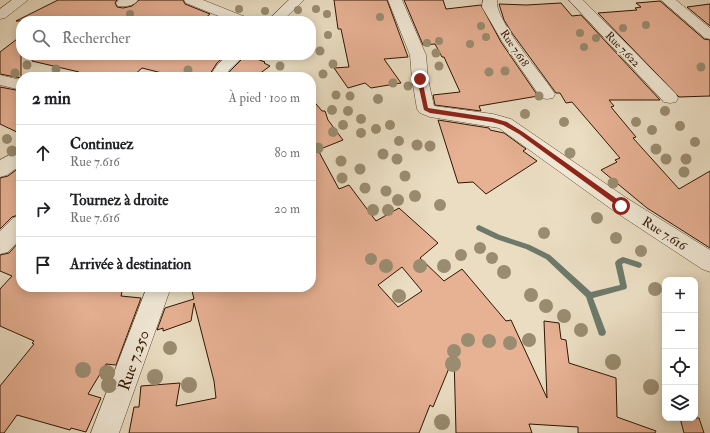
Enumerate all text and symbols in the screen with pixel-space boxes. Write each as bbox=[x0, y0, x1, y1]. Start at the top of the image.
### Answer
search box bbox=[16, 16, 316, 60]
icon: search bbox=[30, 27, 52, 49]
street label: Rue 7.618 bbox=[497, 27, 532, 69]
text: Rechercher bbox=[62, 29, 130, 48]
street label: Rue 7.622 bbox=[603, 29, 643, 70]
route end bbox=[411, 70, 429, 88]
text: 2 min bbox=[32, 88, 71, 109]
text: À pied · 100 m bbox=[229, 90, 300, 106]
text: Continuez bbox=[70, 135, 134, 154]
icon: ahead bbox=[32, 142, 54, 164]
text: 80 m bbox=[274, 145, 300, 161]
text: Rue 7.616 bbox=[70, 154, 120, 170]
text: Tournez à droite bbox=[70, 191, 169, 210]
route start bbox=[612, 197, 630, 215]
icon: right bbox=[32, 198, 54, 220]
text: 20 m bbox=[274, 201, 300, 217]
text: Rue 7.616 bbox=[70, 210, 120, 226]
street label: Rue 7.616 bbox=[639, 214, 691, 255]
icon: arrive bbox=[32, 254, 54, 276]
text: Arrivée à destination bbox=[70, 255, 191, 274]
map controls bbox=[662, 277, 698, 421]
button: + bbox=[662, 277, 698, 313]
button: − bbox=[662, 313, 698, 349]
street label: Rue 7.250 bbox=[114, 327, 154, 393]
button: locate bbox=[662, 349, 698, 385]
button: layers bbox=[662, 385, 698, 421]

